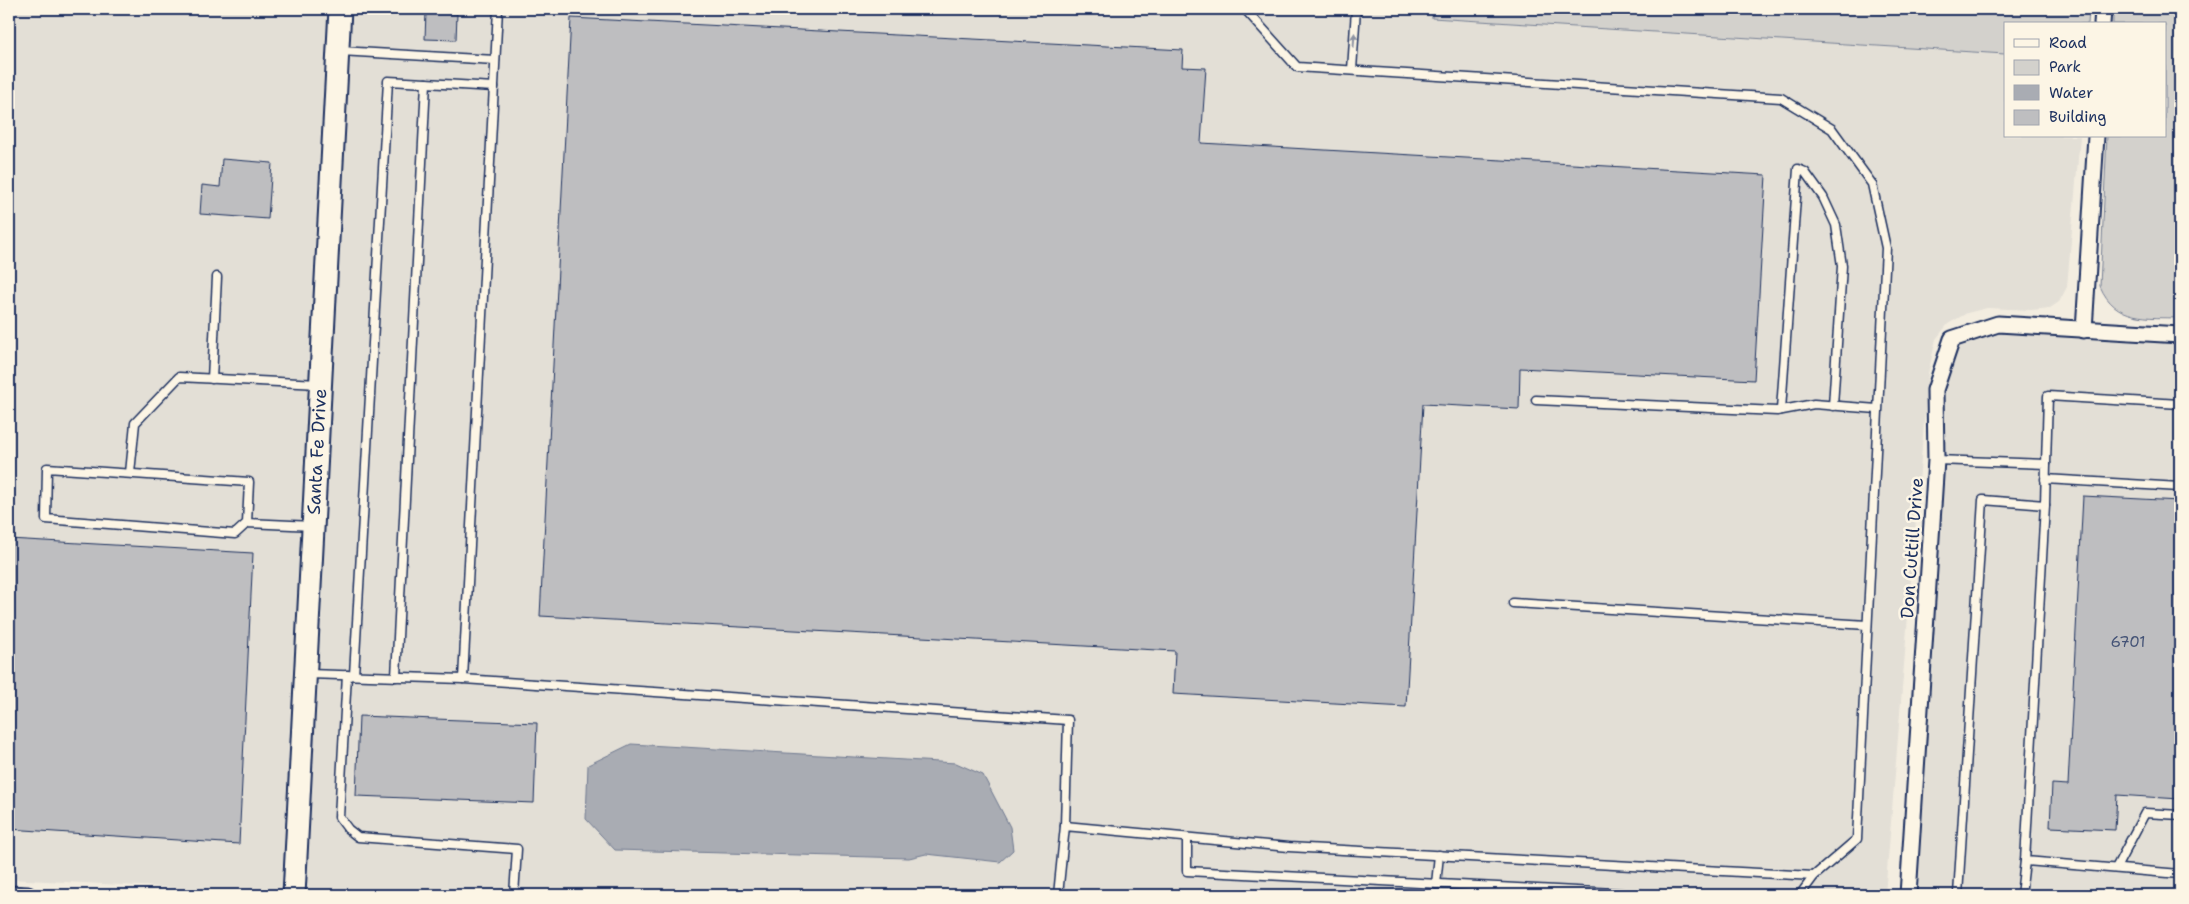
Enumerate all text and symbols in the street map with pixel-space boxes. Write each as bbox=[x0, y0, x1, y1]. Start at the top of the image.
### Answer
legend bbox=[2004, 22, 2166, 138]
one-way arrow bbox=[1350, 31, 1358, 47]
text: Road bbox=[2049, 33, 2087, 53]
text: Park bbox=[2049, 57, 2081, 77]
text: Water bbox=[2049, 83, 2093, 103]
text: Building bbox=[2049, 107, 2106, 127]
street label: Santa Fe Drive bbox=[302, 388, 332, 515]
street label: Don Cuttill Drive bbox=[1895, 476, 1929, 620]
house number: 6701 bbox=[2110, 632, 2146, 652]

